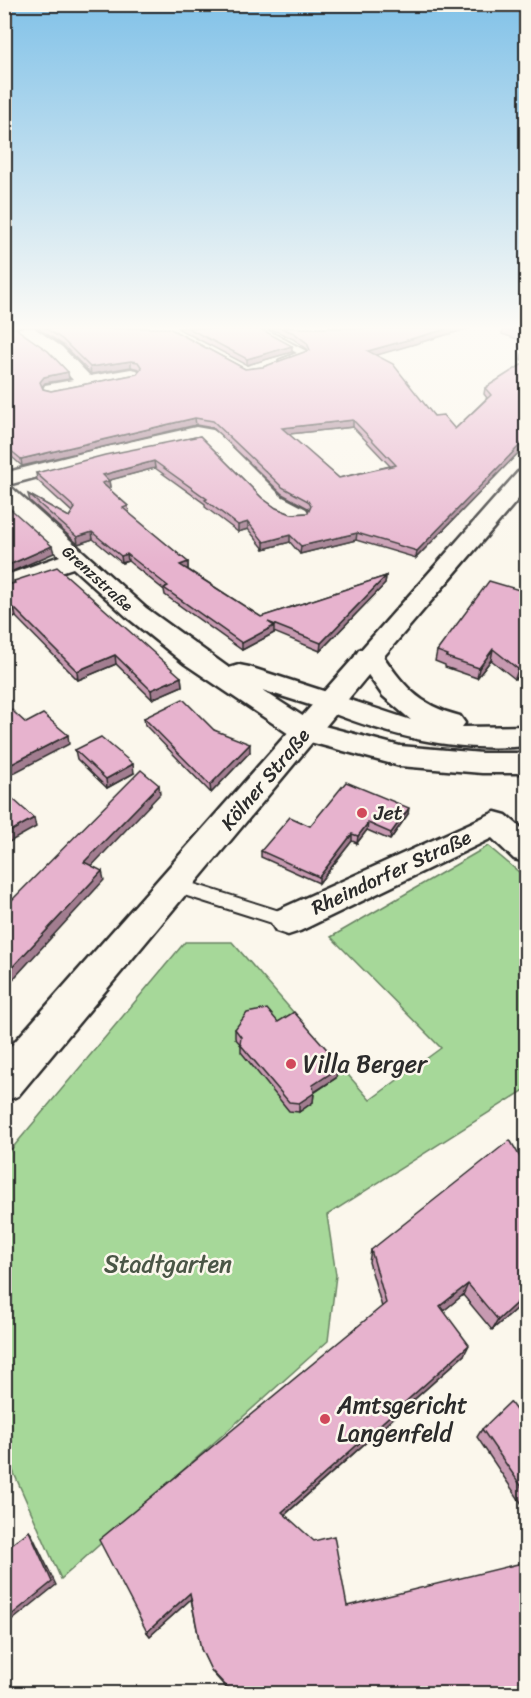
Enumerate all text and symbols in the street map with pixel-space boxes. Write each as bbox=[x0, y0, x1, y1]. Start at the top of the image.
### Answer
street label: Grenzstraße bbox=[55, 538, 141, 619]
street label: Kölner Straße bbox=[212, 720, 319, 839]
place label: Jet bbox=[373, 796, 403, 831]
marker: Jet bbox=[355, 806, 369, 820]
street label: Rheindorfer Straße bbox=[305, 820, 477, 925]
place label: Villa Berger bbox=[303, 1043, 429, 1085]
marker: Villa Berger bbox=[284, 1057, 298, 1071]
park label: Stadtgarten bbox=[104, 1243, 232, 1285]
place label: Amtsgericht Langenfeld bbox=[336, 1384, 467, 1454]
marker: Amtsgericht Langenfeld bbox=[318, 1412, 332, 1426]

